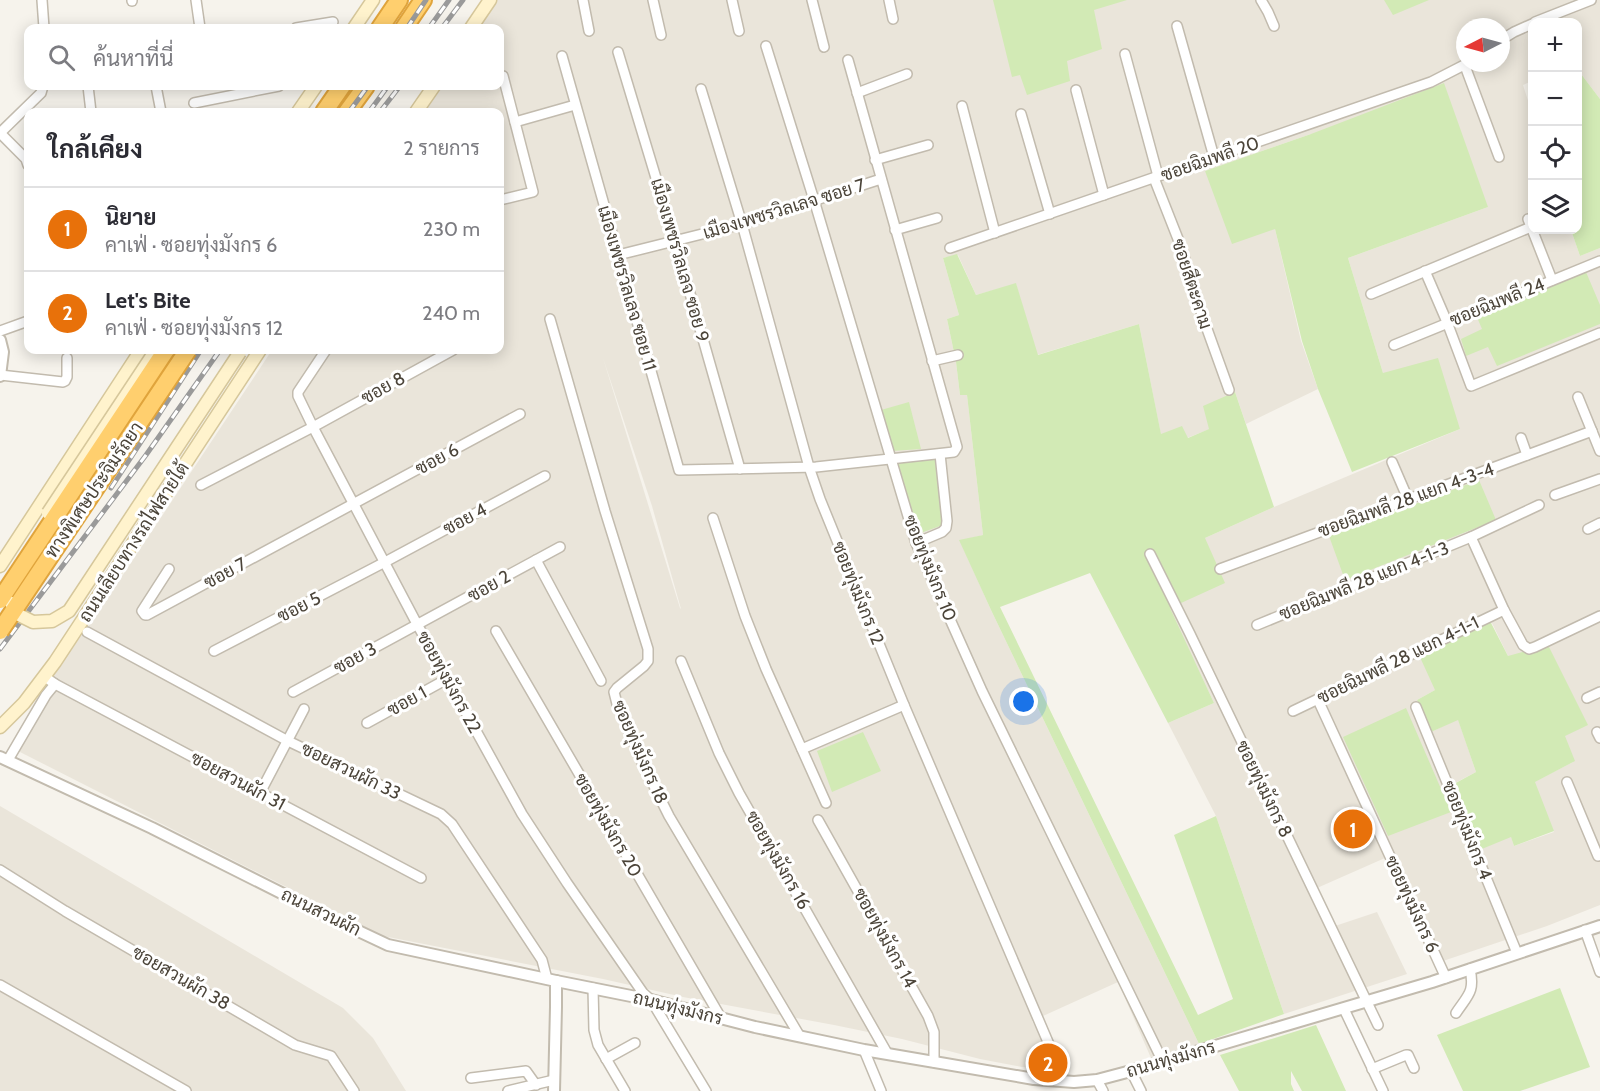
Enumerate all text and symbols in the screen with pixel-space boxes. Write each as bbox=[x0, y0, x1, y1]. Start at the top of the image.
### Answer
north arrow bbox=[1456, 18, 1510, 72]
map controls bbox=[1528, 18, 1582, 234]
button: + bbox=[1528, 18, 1582, 72]
search box bbox=[24, 24, 504, 90]
icon: search bbox=[45, 41, 78, 74]
text: ค้นหาที่นี่ bbox=[93, 45, 173, 72]
button: − bbox=[1528, 72, 1582, 126]
button: locate bbox=[1528, 126, 1582, 180]
street label: ซอยฉิมพลี 20 bbox=[1157, 130, 1262, 186]
text: ใกล้เคียง bbox=[48, 133, 143, 165]
text: 2 รายการ bbox=[403, 136, 480, 160]
street label: เมืองเพชรวิลเลจ ซอย 7 bbox=[700, 173, 868, 244]
street label: เมืองเพชรวิลเลจ ซอย 9 bbox=[646, 175, 715, 344]
button: layers bbox=[1528, 180, 1582, 234]
street label: เมืองเพชรวิลเลจ ซอย 11 bbox=[593, 203, 662, 373]
text: นิยาย bbox=[105, 204, 156, 231]
text: 1 bbox=[64, 217, 71, 241]
text: 230 m bbox=[423, 217, 480, 241]
text: คาเฟ่ · ซอยทุ่งมังกร 6 bbox=[105, 233, 277, 257]
street label: ซอยสีตะคาม bbox=[1167, 235, 1219, 332]
street label: ซอยฉิมพลี 24 bbox=[1446, 271, 1548, 331]
text: Let's Bite bbox=[105, 287, 191, 314]
text: 2 bbox=[62, 301, 73, 325]
text: 240 m bbox=[422, 301, 480, 325]
text: คาเฟ่ · ซอยทุ่งมังกร 12 bbox=[105, 316, 283, 340]
street label: ซอย 8 bbox=[357, 367, 409, 409]
street label: ทางพิเศษประจิมรัถยา bbox=[40, 418, 148, 562]
street label: ซอย 6 bbox=[411, 438, 463, 480]
street label: ถนนเลียบทางรถไฟสายใต้ bbox=[72, 456, 194, 626]
street label: ซอยฉิมพลี 28 แยก 4-3-4 bbox=[1314, 456, 1497, 542]
street label: ซอย 4 bbox=[439, 498, 491, 540]
street label: ซอยทุ่งมังกร 10 bbox=[898, 511, 962, 625]
street label: ซอยฉิมพลี 28 แยก 4-1-3 bbox=[1275, 535, 1452, 625]
street label: ซอยทุ่งมังกร 12 bbox=[826, 538, 890, 648]
street label: ซอย 7 bbox=[200, 553, 250, 593]
street label: ซอย 2 bbox=[464, 565, 514, 607]
street label: ซอย 5 bbox=[274, 587, 324, 627]
street label: ซอยฉิมพลี 28 แยก 4-1-1 bbox=[1313, 609, 1482, 709]
street label: ซอยทุ่งมังกร 22 bbox=[411, 627, 487, 737]
street label: ซอย 3 bbox=[330, 637, 380, 679]
street label: ซอย 1 bbox=[383, 681, 431, 721]
your location bbox=[1009, 687, 1038, 716]
street label: ซอยทุ่งมังกร 18 bbox=[606, 696, 674, 808]
street label: ซอยทุ่งมังกร 8 bbox=[1230, 736, 1298, 842]
street label: ซอยสวนผัก 33 bbox=[298, 737, 404, 805]
street label: ซอยสวนผัก 31 bbox=[187, 747, 289, 815]
street label: ซอยทุ่งมังกร 20 bbox=[569, 769, 647, 881]
street label: ซอยทุ่งมังกร 4 bbox=[1436, 777, 1498, 883]
street label: ซอยทุ่งมังกร 16 bbox=[740, 806, 816, 914]
pin: 1 bbox=[1334, 806, 1372, 852]
street label: ซอยทุ่งมังกร 6 bbox=[1379, 852, 1445, 956]
street label: ถนนสวนผัก bbox=[277, 883, 365, 941]
street label: ซอยทุ่งมังกร 14 bbox=[848, 884, 922, 992]
street label: ซอยสวนผัก 38 bbox=[128, 941, 234, 1015]
street label: ถนนทุ่งมังกร bbox=[631, 985, 726, 1031]
street label: ถนนทุ่งมังกร bbox=[1124, 1035, 1219, 1083]
pin: 2 bbox=[1028, 1040, 1068, 1086]

